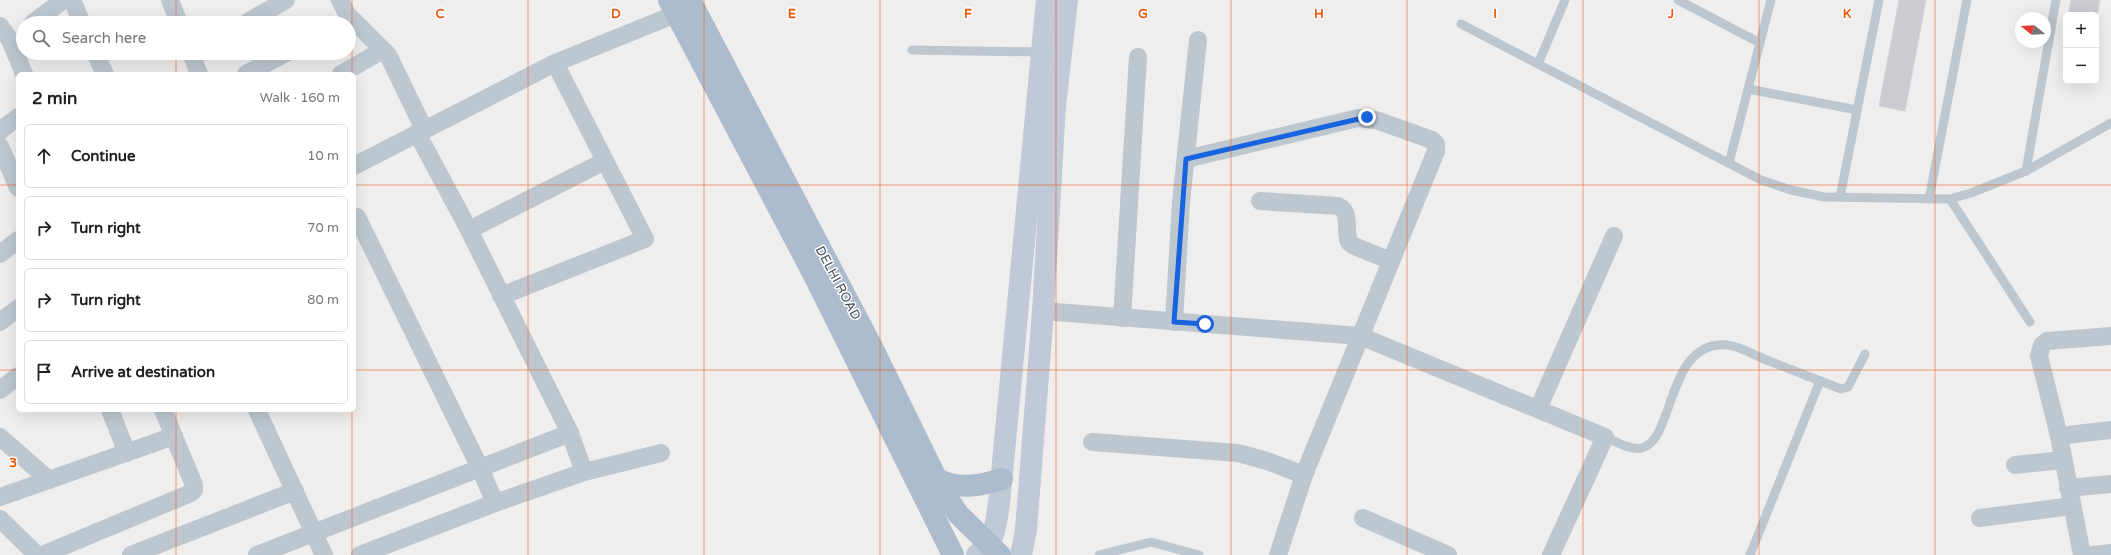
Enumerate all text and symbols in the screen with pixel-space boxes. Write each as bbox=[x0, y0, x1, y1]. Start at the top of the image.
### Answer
text: C bbox=[435, 6, 445, 22]
text: D bbox=[611, 6, 621, 22]
text: E bbox=[788, 6, 796, 22]
text: F bbox=[964, 6, 972, 22]
text: G bbox=[1138, 6, 1148, 22]
text: H bbox=[1314, 6, 1324, 22]
text: I bbox=[1493, 6, 1497, 22]
text: J bbox=[1667, 6, 1674, 22]
text: K bbox=[1843, 6, 1852, 22]
north arrow bbox=[2015, 12, 2051, 48]
map controls bbox=[2063, 12, 2099, 84]
button: + bbox=[2063, 12, 2099, 48]
search box bbox=[16, 16, 356, 60]
icon: search bbox=[30, 27, 52, 49]
text: Search here bbox=[62, 29, 146, 47]
button: − bbox=[2063, 48, 2099, 84]
text: 2 min bbox=[32, 88, 77, 109]
text: Walk · 160 m bbox=[260, 90, 340, 106]
route end bbox=[1358, 108, 1376, 126]
icon: ahead bbox=[33, 145, 55, 167]
text: Continue bbox=[71, 147, 135, 165]
text: 10 m bbox=[307, 148, 339, 164]
icon: right bbox=[33, 217, 55, 239]
text: Turn right bbox=[71, 219, 141, 237]
text: 70 m bbox=[307, 220, 339, 236]
street label: DELHI ROAD bbox=[812, 243, 864, 323]
icon: right bbox=[33, 289, 55, 311]
text: Turn right bbox=[71, 291, 141, 309]
text: 80 m bbox=[307, 292, 339, 308]
route start bbox=[1196, 315, 1214, 333]
icon: arrive bbox=[33, 361, 55, 383]
text: Arrive at destination bbox=[71, 363, 215, 381]
text: 3 bbox=[9, 455, 17, 471]

